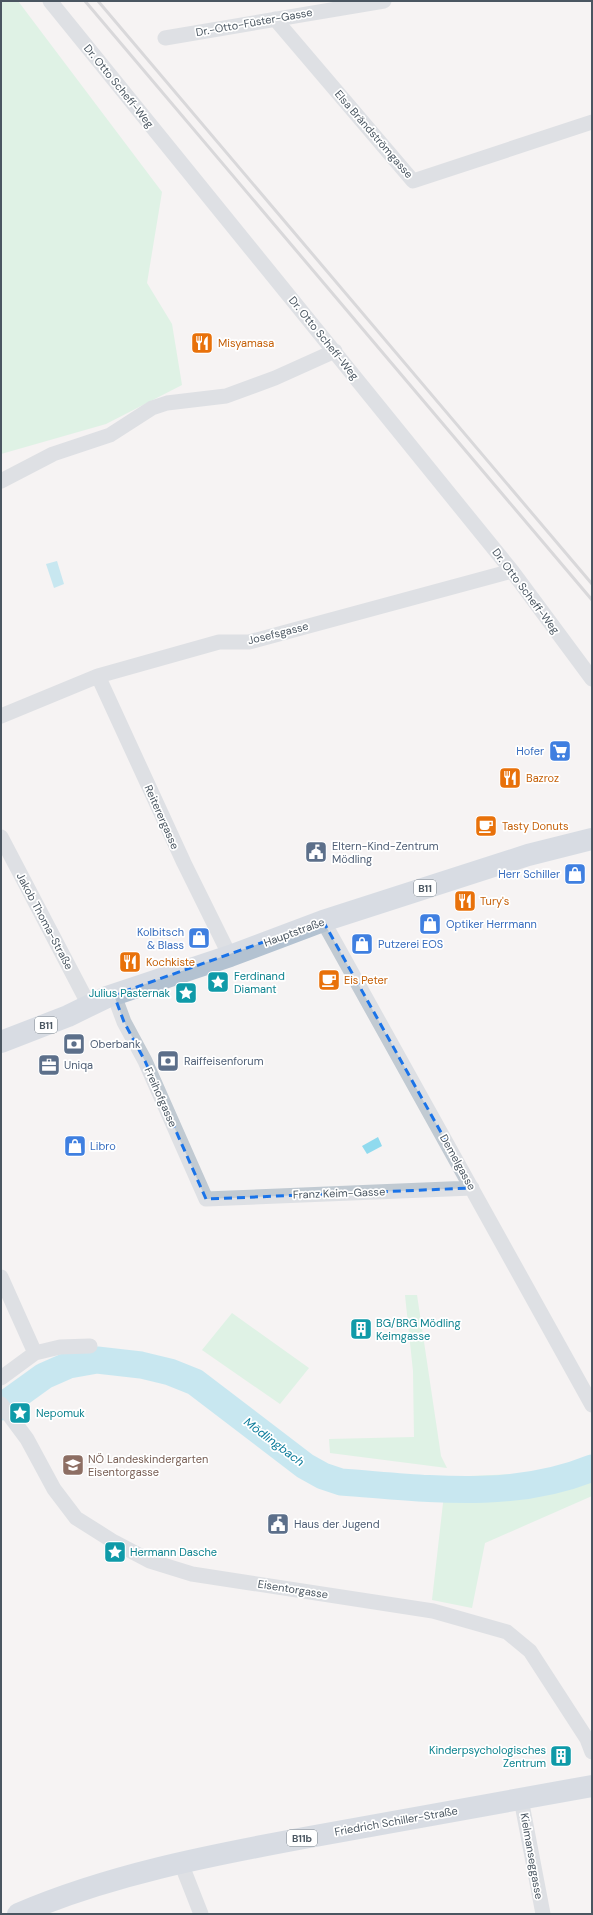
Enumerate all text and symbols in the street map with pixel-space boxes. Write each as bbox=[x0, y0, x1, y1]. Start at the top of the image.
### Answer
street label: Dr.-Otto-Füster-Gasse bbox=[195, 5, 313, 39]
street label: Dr. Otto Scheff-Weg bbox=[81, 41, 157, 131]
street label: Elsa Brändströmgasse bbox=[332, 87, 416, 181]
street label: Dr. Otto Scheff-Weg bbox=[286, 293, 362, 383]
restaurant icon: Misyamasa bbox=[189, 330, 215, 356]
place label: Misyamasa bbox=[218, 336, 274, 350]
street label: Dr. Otto Scheff-Weg bbox=[489, 545, 563, 637]
street label: Josefsgasse bbox=[246, 619, 310, 647]
supermarket icon: Hofer bbox=[547, 738, 573, 764]
place label: Hofer bbox=[516, 744, 544, 758]
restaurant icon: Bazroz bbox=[497, 765, 523, 791]
place label: Bazroz bbox=[526, 771, 559, 785]
street label: Reiterergasse bbox=[142, 783, 182, 851]
cafe icon: Tasty Donuts bbox=[473, 813, 499, 839]
place label: Tasty Donuts bbox=[502, 819, 569, 833]
public building icon: Eltern-Kind-Zentrum Mödling bbox=[303, 839, 329, 865]
place label: Eltern-Kind-Zentrum Mödling bbox=[332, 839, 439, 866]
shop icon: Herr Schiller bbox=[562, 861, 588, 887]
place label: Herr Schiller bbox=[498, 867, 560, 881]
street label: Jakob Thoma-Straße bbox=[14, 870, 76, 972]
road number: B11 bbox=[414, 880, 436, 896]
restaurant icon: Tury's bbox=[452, 888, 478, 914]
place label: Tury's bbox=[480, 894, 509, 908]
shop icon: Optiker Herrmann bbox=[417, 911, 443, 937]
street label: Hauptstraße bbox=[262, 915, 326, 949]
place label: Optiker Herrmann bbox=[446, 917, 537, 931]
place label: Kolbitsch & Blass bbox=[137, 925, 184, 952]
shop icon: Kolbitsch & Blass bbox=[186, 925, 212, 951]
shop icon: Putzerei EOS bbox=[349, 931, 375, 957]
place label: Putzerei EOS bbox=[378, 937, 443, 951]
restaurant icon: Kochkiste bbox=[117, 949, 143, 975]
place label: Kochkiste bbox=[146, 955, 195, 969]
cafe icon: Eis Peter bbox=[316, 967, 342, 993]
place icon: Ferdinand Diamant bbox=[205, 969, 231, 995]
place label: Ferdinand Diamant bbox=[234, 969, 285, 996]
place label: Eis Peter bbox=[344, 973, 388, 987]
place icon: Julius Pasternak bbox=[173, 980, 199, 1006]
place label: Julius Pasternak bbox=[89, 986, 170, 1000]
road number: B11 bbox=[35, 1017, 57, 1033]
bank icon: Oberbank bbox=[61, 1031, 87, 1057]
place label: Oberbank bbox=[90, 1037, 141, 1051]
bank icon: Raiffeisenforum bbox=[155, 1048, 181, 1074]
office icon: Uniqa bbox=[36, 1052, 62, 1078]
place label: Raiffeisenforum bbox=[184, 1054, 264, 1068]
place label: Uniqa bbox=[64, 1058, 93, 1072]
street label: Freihofgasse bbox=[142, 1065, 180, 1129]
street label: Demelgasse bbox=[437, 1132, 479, 1192]
shop icon: Libro bbox=[62, 1133, 88, 1159]
place label: Libro bbox=[90, 1139, 116, 1153]
street label: Franz Keim-Gasse bbox=[293, 1184, 385, 1202]
building icon: BG/BRG Mödling Keimgasse bbox=[348, 1316, 374, 1342]
place label: BG/BRG Mödling Keimgasse bbox=[376, 1316, 461, 1343]
place icon: Nepomuk bbox=[7, 1400, 33, 1426]
place label: Nepomuk bbox=[36, 1406, 85, 1420]
water label: Mödlingbach bbox=[241, 1414, 308, 1470]
school or university icon: NÖ Landeskindergarten Eisentorgasse bbox=[60, 1452, 86, 1478]
place label: NÖ Landeskindergarten Eisentorgasse bbox=[88, 1452, 208, 1479]
public building icon: Haus der Jugend bbox=[265, 1511, 291, 1537]
place label: Haus der Jugend bbox=[294, 1517, 380, 1531]
place icon: Hermann Dasche bbox=[102, 1539, 128, 1565]
place label: Hermann Dasche bbox=[130, 1545, 217, 1559]
street label: Eisentorgasse bbox=[257, 1577, 329, 1601]
place label: Kinderpsychologisches Zentrum bbox=[429, 1743, 546, 1770]
building icon: Kinderpsychologisches Zentrum bbox=[548, 1743, 574, 1769]
street label: Friedrich Schiller-Straße bbox=[333, 1803, 459, 1839]
street label: Kielmanseggasse bbox=[518, 1812, 546, 1900]
road number: B11b bbox=[287, 1830, 317, 1846]

